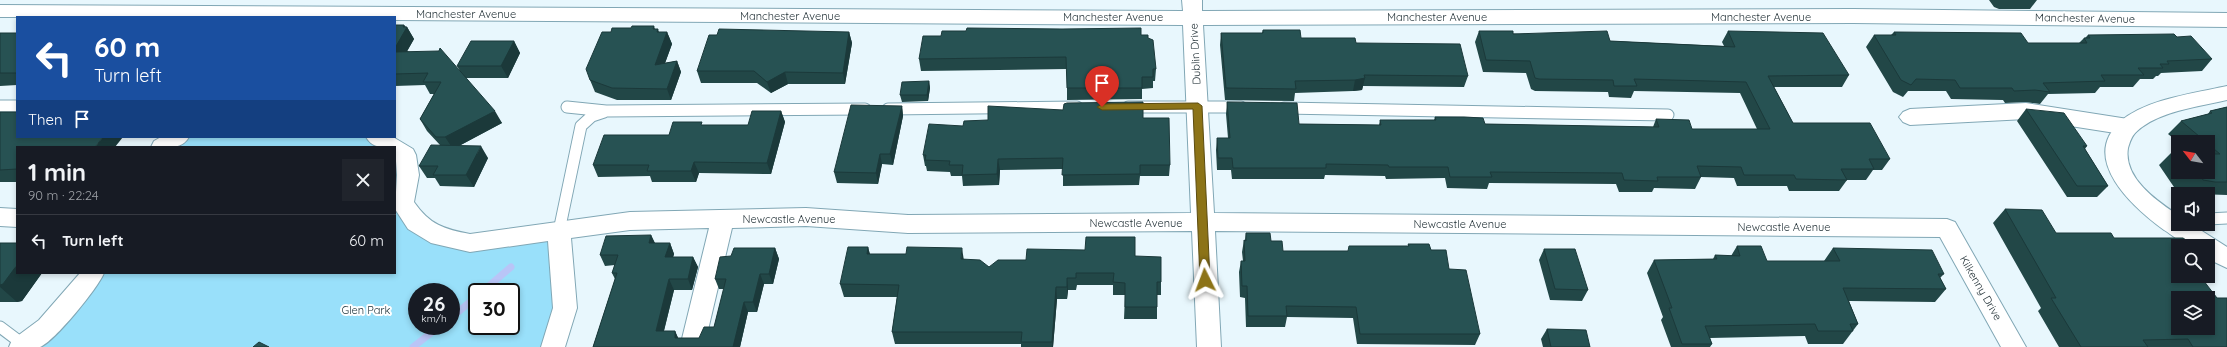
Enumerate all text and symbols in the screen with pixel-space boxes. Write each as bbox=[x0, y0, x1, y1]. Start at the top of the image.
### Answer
street label: Manchester Avenue bbox=[416, 7, 516, 21]
street label: Manchester Avenue bbox=[740, 9, 840, 23]
street label: Manchester Avenue bbox=[1063, 10, 1163, 24]
street label: Manchester Avenue bbox=[1387, 10, 1487, 24]
street label: Manchester Avenue bbox=[1711, 10, 1811, 24]
street label: Manchester Avenue bbox=[2035, 10, 2135, 26]
street label: Dublin Drive bbox=[1186, 23, 1204, 85]
text: 60 m bbox=[94, 29, 160, 64]
icon: left bbox=[28, 32, 80, 84]
text: Turn left bbox=[94, 64, 162, 87]
pin bbox=[1085, 66, 1119, 107]
icon: arrive bbox=[1091, 72, 1113, 94]
icon: arrive bbox=[71, 108, 93, 130]
text: Then bbox=[28, 110, 63, 129]
north arrow bbox=[2171, 135, 2215, 179]
map controls bbox=[2171, 135, 2215, 335]
text: 1 min bbox=[28, 157, 86, 187]
button: close bbox=[342, 159, 384, 201]
text: 90 m · 22:24 bbox=[28, 187, 99, 203]
button: sound bbox=[2171, 187, 2215, 231]
street label: Newcastle Avenue bbox=[742, 212, 836, 226]
street label: Newcastle Avenue bbox=[1089, 216, 1183, 230]
street label: Newcastle Avenue bbox=[1413, 217, 1507, 231]
street label: Newcastle Avenue bbox=[1737, 220, 1831, 234]
icon: left bbox=[28, 230, 50, 252]
text: Turn left bbox=[62, 231, 124, 250]
text: 60 m bbox=[349, 231, 384, 250]
button: search bbox=[2171, 239, 2215, 283]
street label: Kilkenny Drive bbox=[1957, 253, 2005, 323]
position arrow bbox=[1184, 259, 1226, 301]
speed limit sign: 30 bbox=[468, 283, 520, 335]
text: 26 bbox=[423, 291, 445, 316]
button: layers bbox=[2171, 291, 2215, 335]
park label: Glen Park bbox=[342, 303, 391, 317]
text: km/h bbox=[421, 312, 447, 325]

